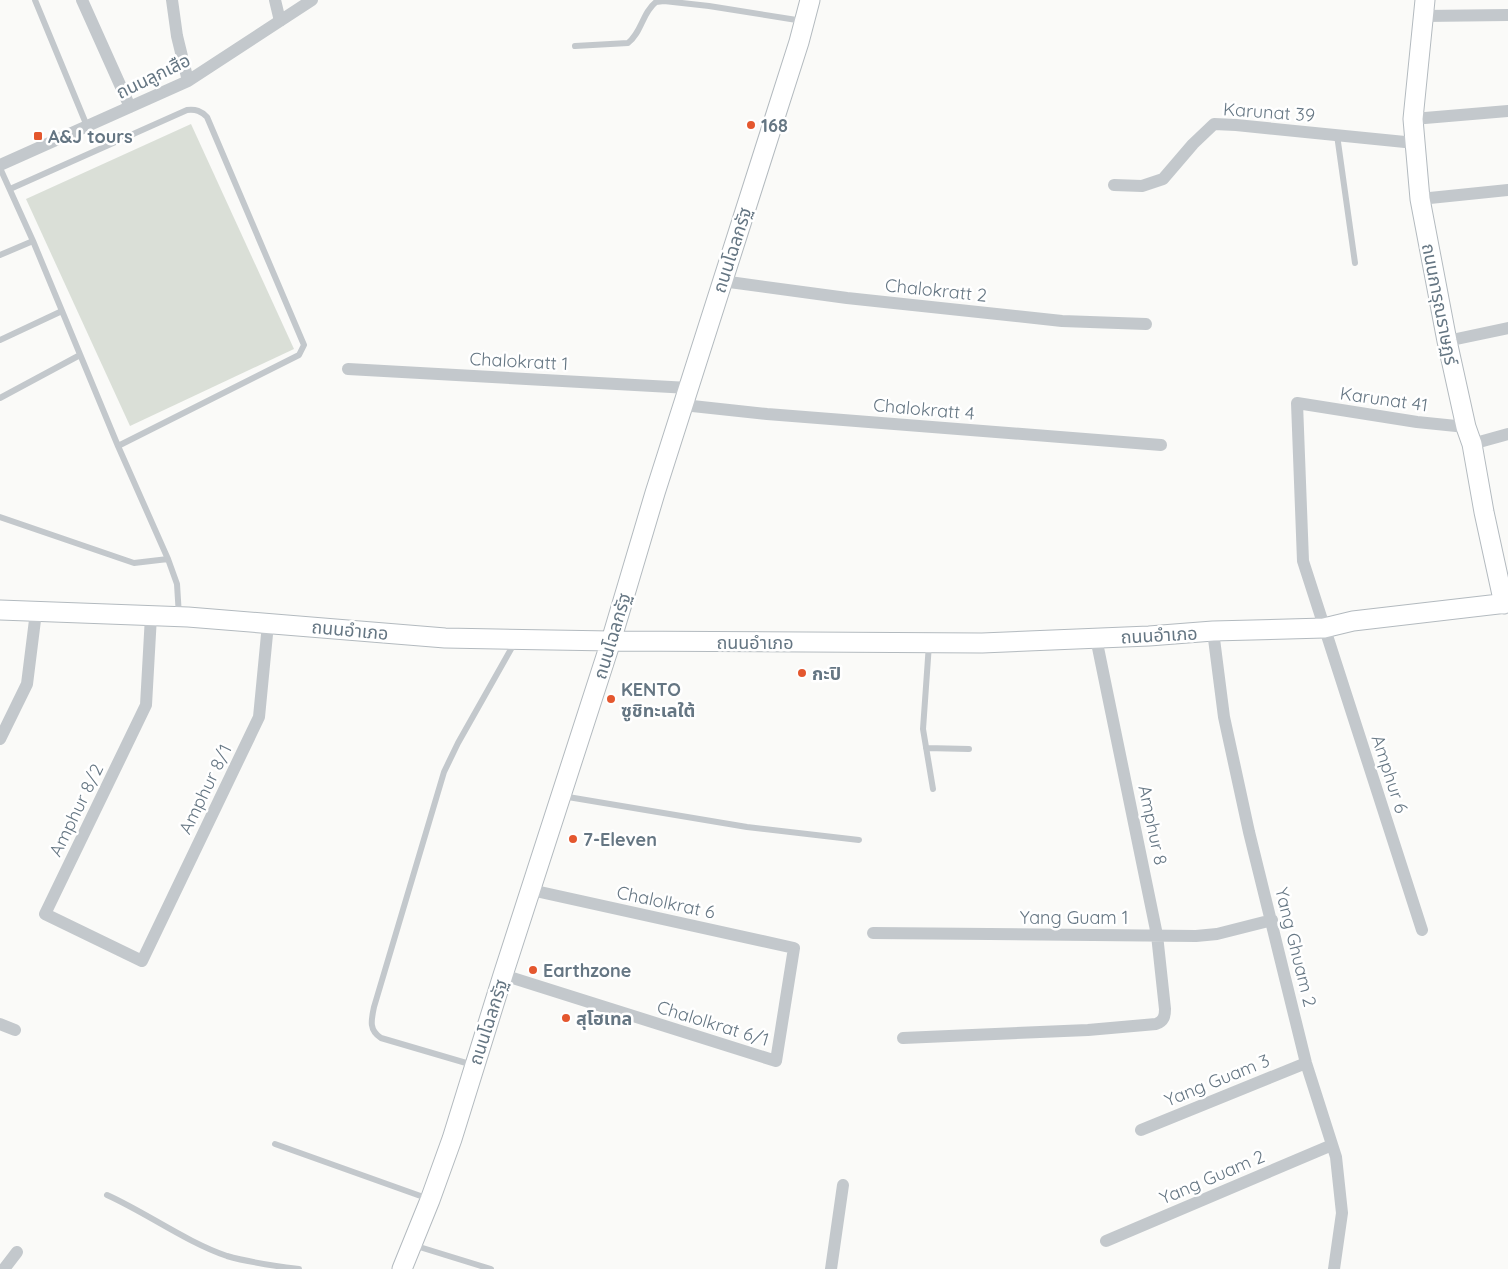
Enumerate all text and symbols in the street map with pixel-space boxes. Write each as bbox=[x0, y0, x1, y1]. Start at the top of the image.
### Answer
street label: ถนนลูกเสือ bbox=[112, 48, 194, 105]
street label: Karunat 39 bbox=[1222, 97, 1316, 127]
place label: 168 bbox=[761, 114, 788, 137]
marker: 168 bbox=[745, 119, 757, 131]
place label: A&J tours bbox=[48, 125, 133, 148]
marker: A&J tours bbox=[32, 130, 44, 142]
street label: ถนนโฉลกรัฐ bbox=[707, 204, 757, 296]
street label: ถนนการุณราษฏร์ bbox=[1417, 241, 1463, 368]
street label: Chalokratt 2 bbox=[884, 273, 988, 307]
street label: Chalokratt 1 bbox=[469, 347, 569, 375]
street label: Karunat 41 bbox=[1339, 381, 1429, 417]
street label: Chalokratt 4 bbox=[872, 393, 976, 425]
street label: ถนนโฉลกรัฐ bbox=[588, 590, 636, 682]
street label: ถนนอำเภอ bbox=[311, 615, 389, 645]
street label: ถนนอำเภอ bbox=[1120, 621, 1198, 649]
street label: ถนนอำเภอ bbox=[716, 631, 794, 654]
place label: กะปิ bbox=[812, 662, 841, 685]
marker: กะปิ bbox=[796, 667, 808, 679]
place label: KENTO ซูชิทะเลใต้ bbox=[621, 678, 695, 722]
marker: KENTO ซูชิทะเลใต้ bbox=[605, 693, 617, 705]
street label: Amphur 6 bbox=[1367, 732, 1414, 816]
street label: Amphur 8/1 bbox=[173, 740, 237, 838]
street label: Amphur 8/2 bbox=[44, 760, 108, 860]
street label: Amphur 8 bbox=[1133, 783, 1173, 867]
place label: 7-Eleven bbox=[583, 828, 657, 851]
marker: 7-Eleven bbox=[567, 833, 579, 845]
street label: Chalolkrat 6 bbox=[615, 880, 718, 924]
street label: Yang Ghuam 2 bbox=[1270, 885, 1322, 1009]
street label: Yang Guam 1 bbox=[1020, 906, 1128, 929]
place label: Earthzone bbox=[543, 959, 631, 982]
marker: Earthzone bbox=[527, 964, 539, 976]
street label: ถนนโฉลกรัฐ bbox=[463, 976, 513, 1068]
street label: Chalolkrat 6/1 bbox=[654, 995, 772, 1051]
place label: สุโฮเทล bbox=[576, 1007, 632, 1030]
marker: สุโฮเทล bbox=[560, 1012, 572, 1024]
street label: Yang Guam 3 bbox=[1161, 1048, 1273, 1112]
street label: Yang Guam 2 bbox=[1156, 1145, 1268, 1209]

